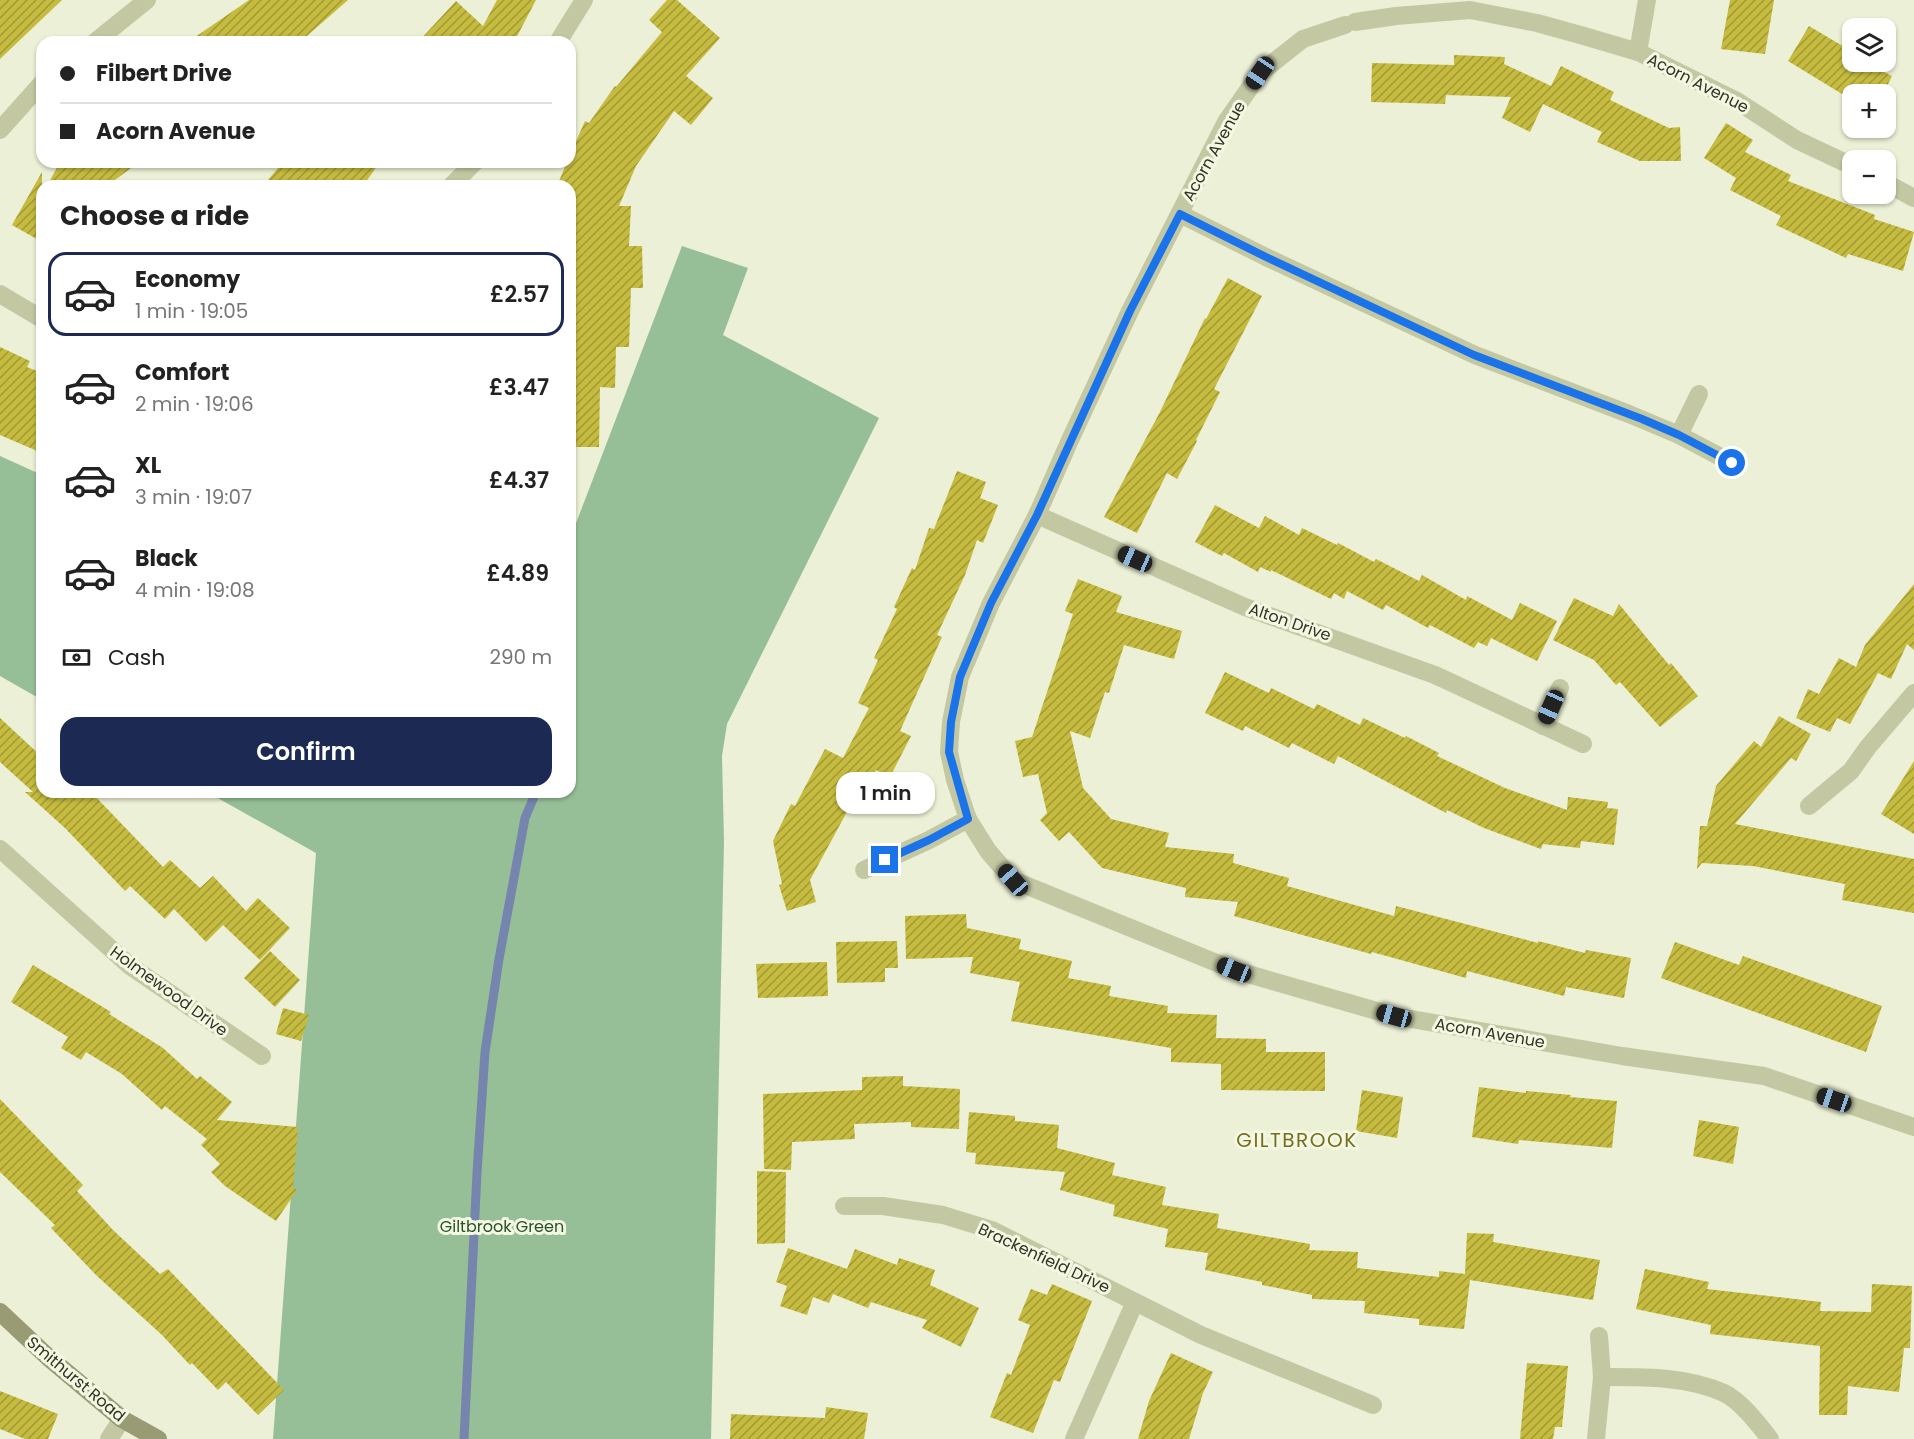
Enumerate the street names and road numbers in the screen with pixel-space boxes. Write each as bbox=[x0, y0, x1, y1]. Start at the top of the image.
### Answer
street label: Acorn Avenue bbox=[1643, 47, 1753, 119]
street label: Acorn Avenue bbox=[1177, 97, 1251, 205]
street label: Alton Drive bbox=[1246, 597, 1334, 647]
street label: Holmewood Drive bbox=[105, 940, 233, 1042]
street label: Acorn Avenue bbox=[1433, 1012, 1547, 1054]
street label: Brackenfield Drive bbox=[974, 1217, 1114, 1299]
street label: Smithurst Road bbox=[22, 1331, 130, 1427]

